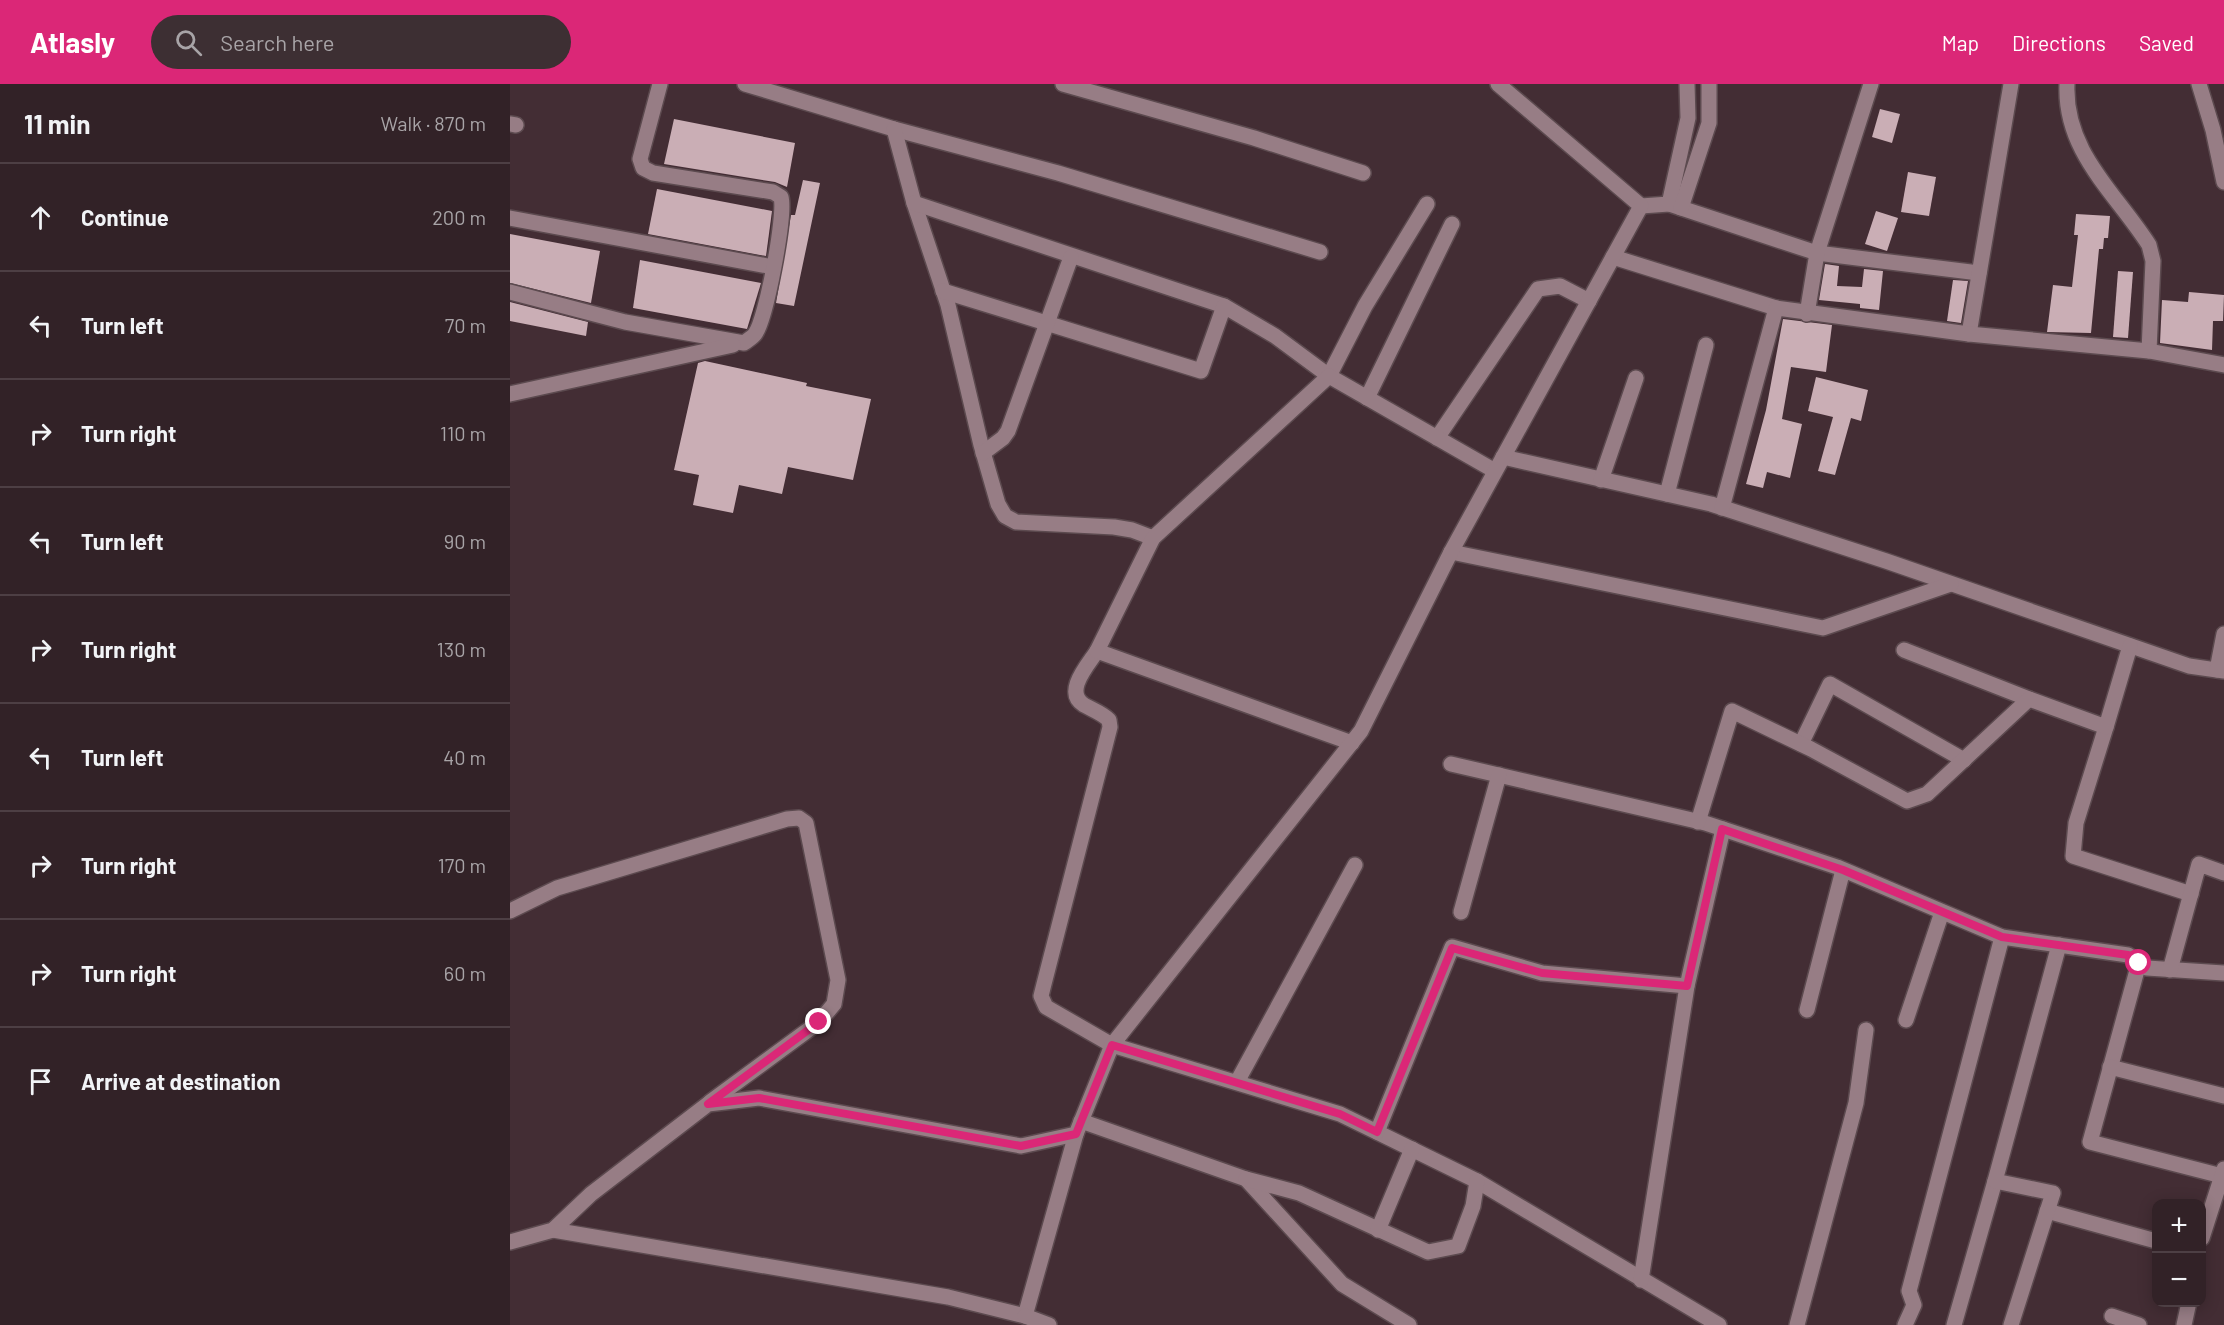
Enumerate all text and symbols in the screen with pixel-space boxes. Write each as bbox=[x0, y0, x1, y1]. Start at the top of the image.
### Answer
search box bbox=[151, 15, 571, 69]
text: Atlasly bbox=[30, 25, 115, 59]
icon: search bbox=[172, 26, 205, 59]
text: Search here bbox=[220, 29, 335, 55]
text: Map bbox=[1942, 30, 1979, 55]
text: Directions bbox=[2012, 30, 2106, 55]
text: Saved bbox=[2139, 30, 2194, 55]
text: 11 min bbox=[24, 108, 90, 139]
text: Walk · 870 m bbox=[381, 111, 486, 135]
icon: ahead bbox=[24, 201, 57, 234]
text: Continue bbox=[81, 204, 169, 230]
text: 200 m bbox=[432, 205, 486, 229]
icon: left bbox=[24, 309, 57, 342]
text: Turn left bbox=[81, 312, 164, 338]
text: 70 m bbox=[445, 313, 486, 337]
icon: right bbox=[24, 417, 57, 450]
text: Turn right bbox=[81, 420, 176, 446]
text: 110 m bbox=[440, 421, 486, 445]
icon: left bbox=[24, 525, 57, 558]
text: Turn left bbox=[81, 528, 164, 554]
text: 90 m bbox=[444, 529, 486, 553]
icon: right bbox=[24, 633, 57, 666]
text: Turn right bbox=[81, 636, 176, 662]
text: 130 m bbox=[437, 637, 486, 661]
icon: left bbox=[24, 741, 57, 774]
text: Turn left bbox=[81, 744, 164, 770]
text: 40 m bbox=[443, 745, 486, 769]
icon: right bbox=[24, 849, 57, 882]
text: Turn right bbox=[81, 852, 176, 878]
text: 170 m bbox=[438, 853, 486, 877]
route start bbox=[2125, 949, 2151, 975]
icon: right bbox=[24, 957, 57, 990]
text: Turn right bbox=[81, 960, 176, 986]
text: 60 m bbox=[444, 961, 486, 985]
route end bbox=[805, 1008, 831, 1034]
icon: arrive bbox=[24, 1065, 57, 1098]
text: Arrive at destination bbox=[81, 1068, 280, 1094]
map controls bbox=[2152, 1199, 2206, 1307]
button: + bbox=[2152, 1199, 2206, 1253]
button: − bbox=[2152, 1253, 2206, 1307]

